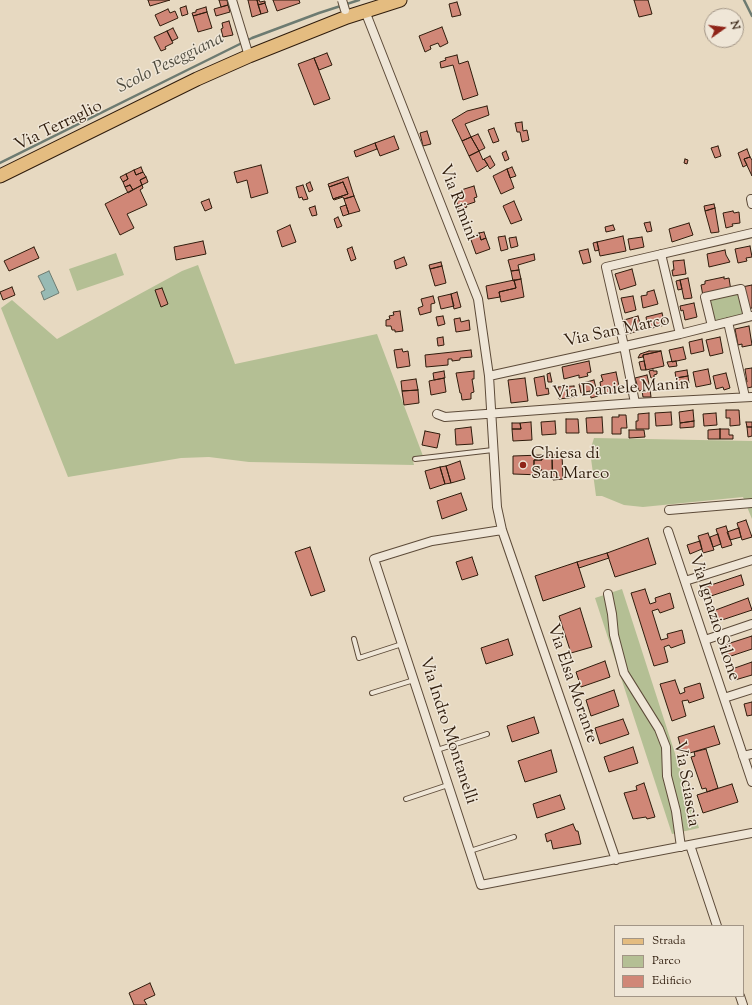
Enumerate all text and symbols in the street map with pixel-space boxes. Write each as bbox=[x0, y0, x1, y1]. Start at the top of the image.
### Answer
north arrow bbox=[704, 8, 744, 48]
text: N bbox=[726, 19, 743, 32]
water label: Scolo Peseggiana bbox=[114, 29, 228, 99]
street label: Via Terraglio bbox=[12, 97, 106, 157]
street label: Via Rimini bbox=[433, 162, 481, 244]
street label: Via San Marco bbox=[562, 311, 672, 353]
street label: Via Daniele Manin bbox=[552, 375, 690, 405]
place label: Chiesa di San Marco bbox=[531, 445, 609, 485]
marker: Chiesa di San Marco bbox=[518, 460, 528, 470]
street label: Via Ignazio Silone bbox=[683, 552, 743, 684]
street label: Via Elsa Morante bbox=[541, 622, 601, 746]
street label: Via Indro Montanelli bbox=[414, 655, 480, 807]
street label: Via Sciascia bbox=[667, 740, 703, 828]
legend bbox=[614, 925, 744, 997]
text: Strada bbox=[652, 932, 685, 950]
text: Parco bbox=[652, 952, 680, 970]
text: Edificio bbox=[652, 972, 691, 990]

